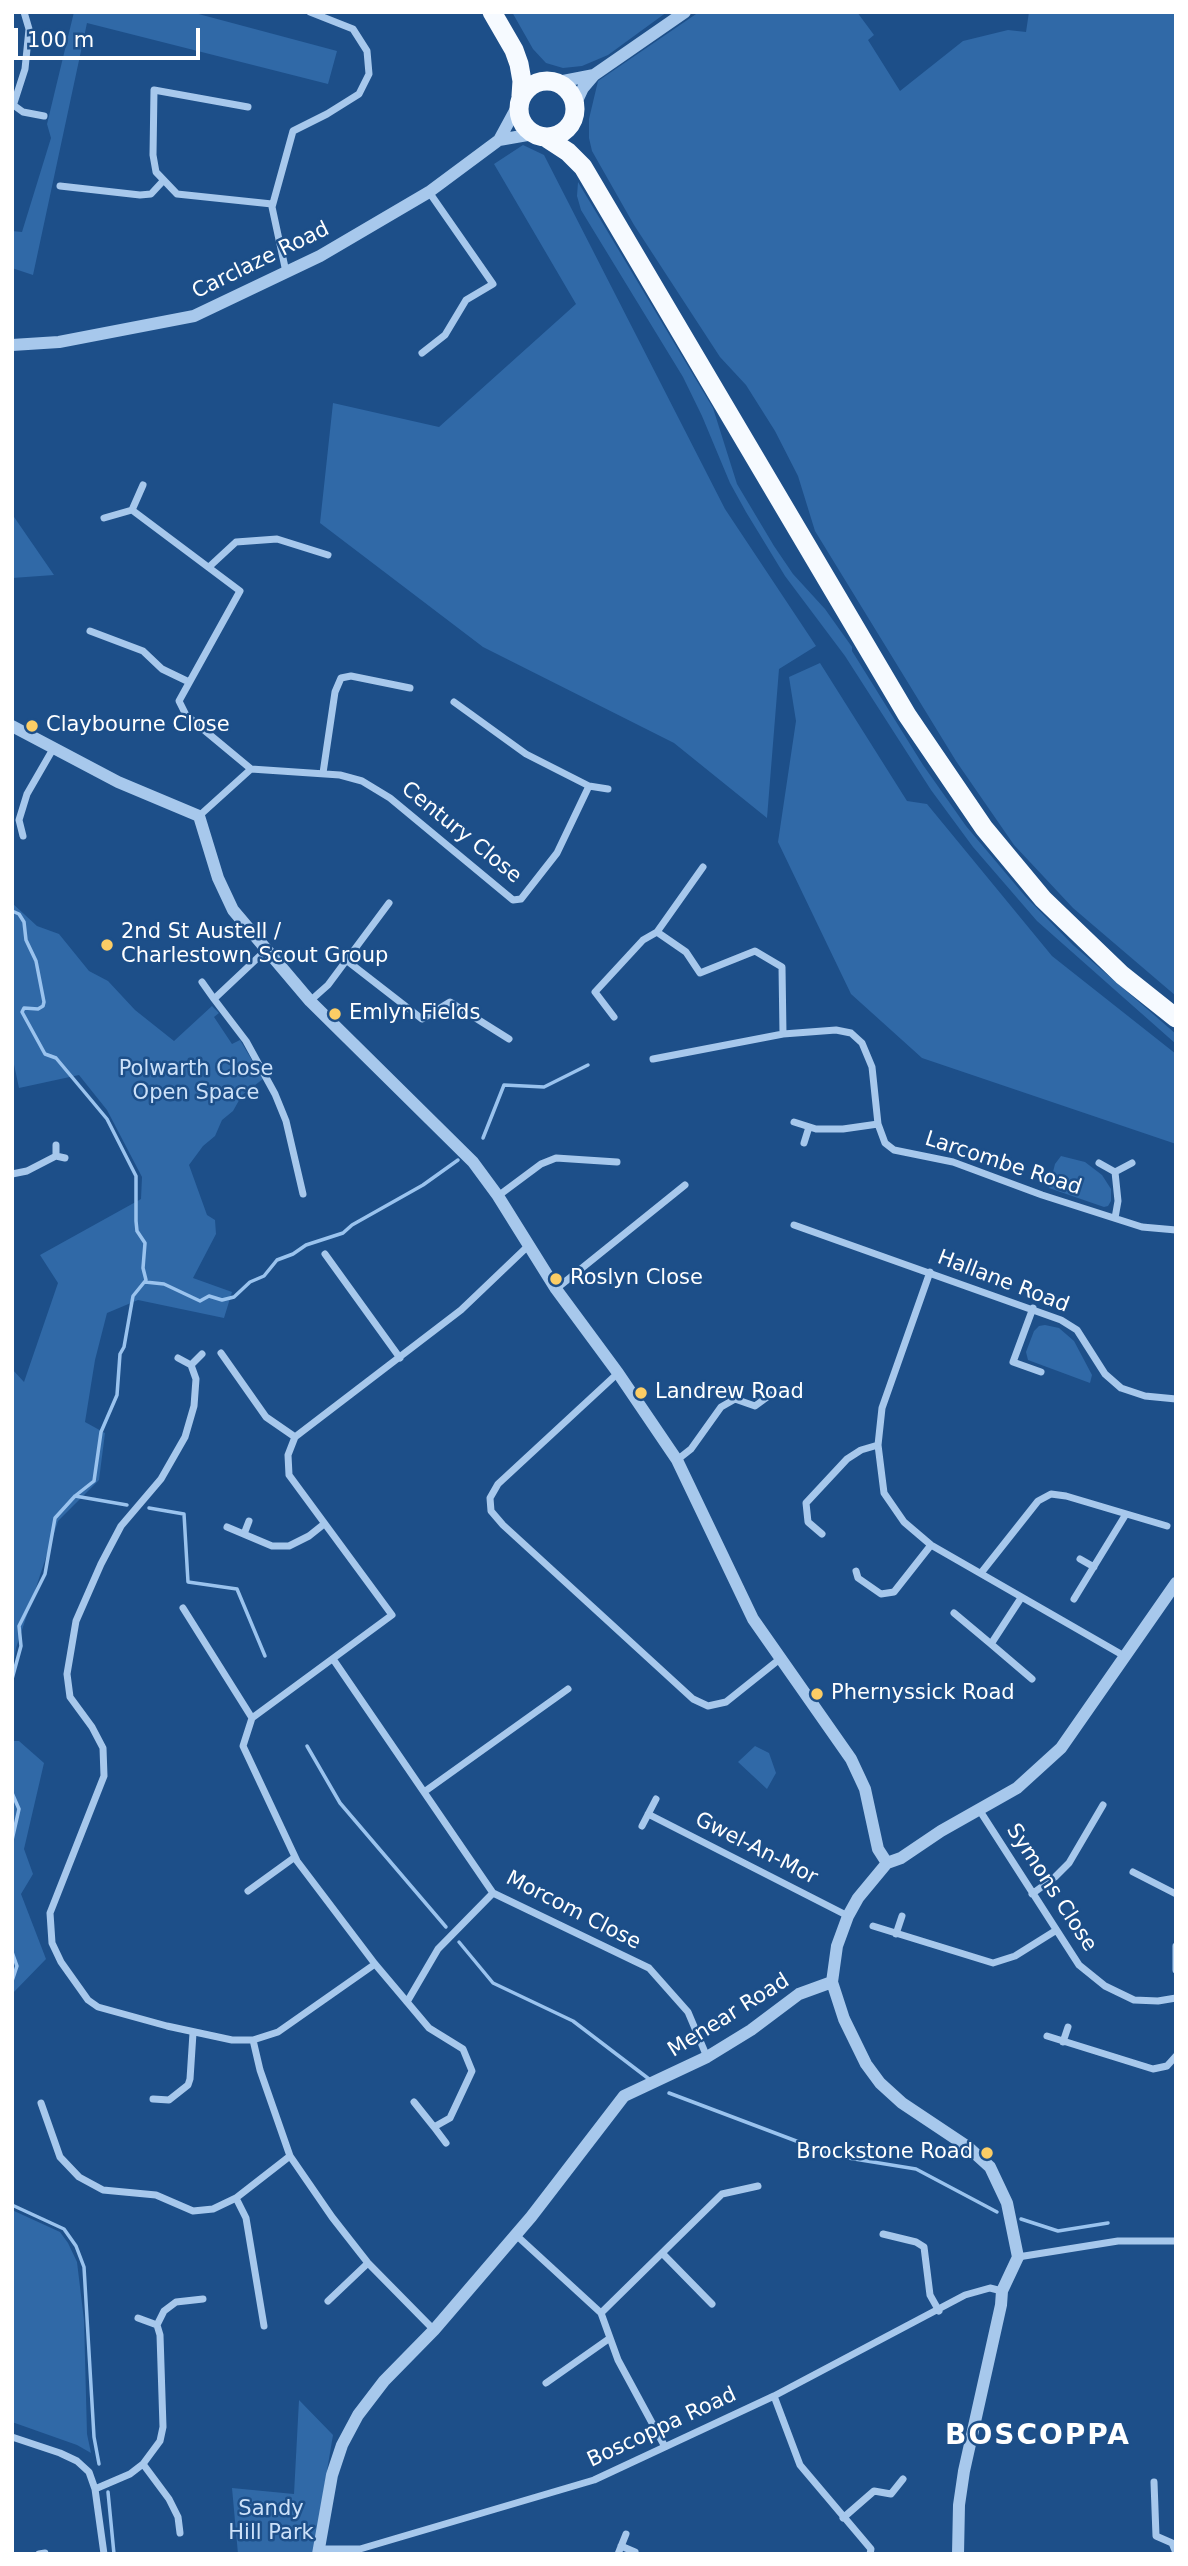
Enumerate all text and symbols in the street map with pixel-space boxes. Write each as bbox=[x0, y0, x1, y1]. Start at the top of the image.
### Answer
scale bar bbox=[18, 14, 203, 58]
text: 100 m bbox=[27, 28, 94, 52]
street label: Carclaze Road bbox=[188, 217, 334, 305]
place label: Claybourne Close bbox=[46, 713, 230, 739]
marker: Claybourne Close bbox=[24, 718, 40, 734]
street label: Century Close bbox=[396, 777, 526, 889]
place label: 2nd St Austell / Charlestown Scout Group bbox=[121, 920, 388, 970]
marker: 2nd St Austell / Charlestown Scout Group bbox=[99, 937, 115, 953]
place label: Emlyn Fields bbox=[349, 1001, 480, 1027]
marker: Emlyn Fields bbox=[327, 1006, 343, 1022]
park label: Polwarth Close Open Space bbox=[119, 1057, 273, 1107]
street label: Larcombe Road bbox=[921, 1127, 1085, 1201]
street label: Hallane Road bbox=[934, 1245, 1072, 1319]
place label: Roslyn Close bbox=[570, 1266, 703, 1292]
marker: Roslyn Close bbox=[548, 1271, 564, 1287]
place label: Landrew Road bbox=[655, 1380, 804, 1406]
marker: Landrew Road bbox=[633, 1385, 649, 1401]
place label: Phernyssick Road bbox=[831, 1681, 1015, 1707]
marker: Phernyssick Road bbox=[809, 1686, 825, 1702]
street label: Gwel-An-Mor bbox=[691, 1807, 821, 1891]
street label: Symons Close bbox=[1000, 1819, 1102, 1957]
street label: Morcom Close bbox=[501, 1866, 645, 1956]
street label: Menear Road bbox=[664, 1969, 794, 2063]
place label: Brockstone Road bbox=[796, 2140, 973, 2166]
marker: Brockstone Road bbox=[979, 2145, 995, 2161]
street label: Boscoppa Road bbox=[583, 2382, 741, 2474]
district label: BOSCOPPA bbox=[946, 2420, 1130, 2454]
park label: Sandy Hill Park bbox=[228, 2497, 314, 2547]

